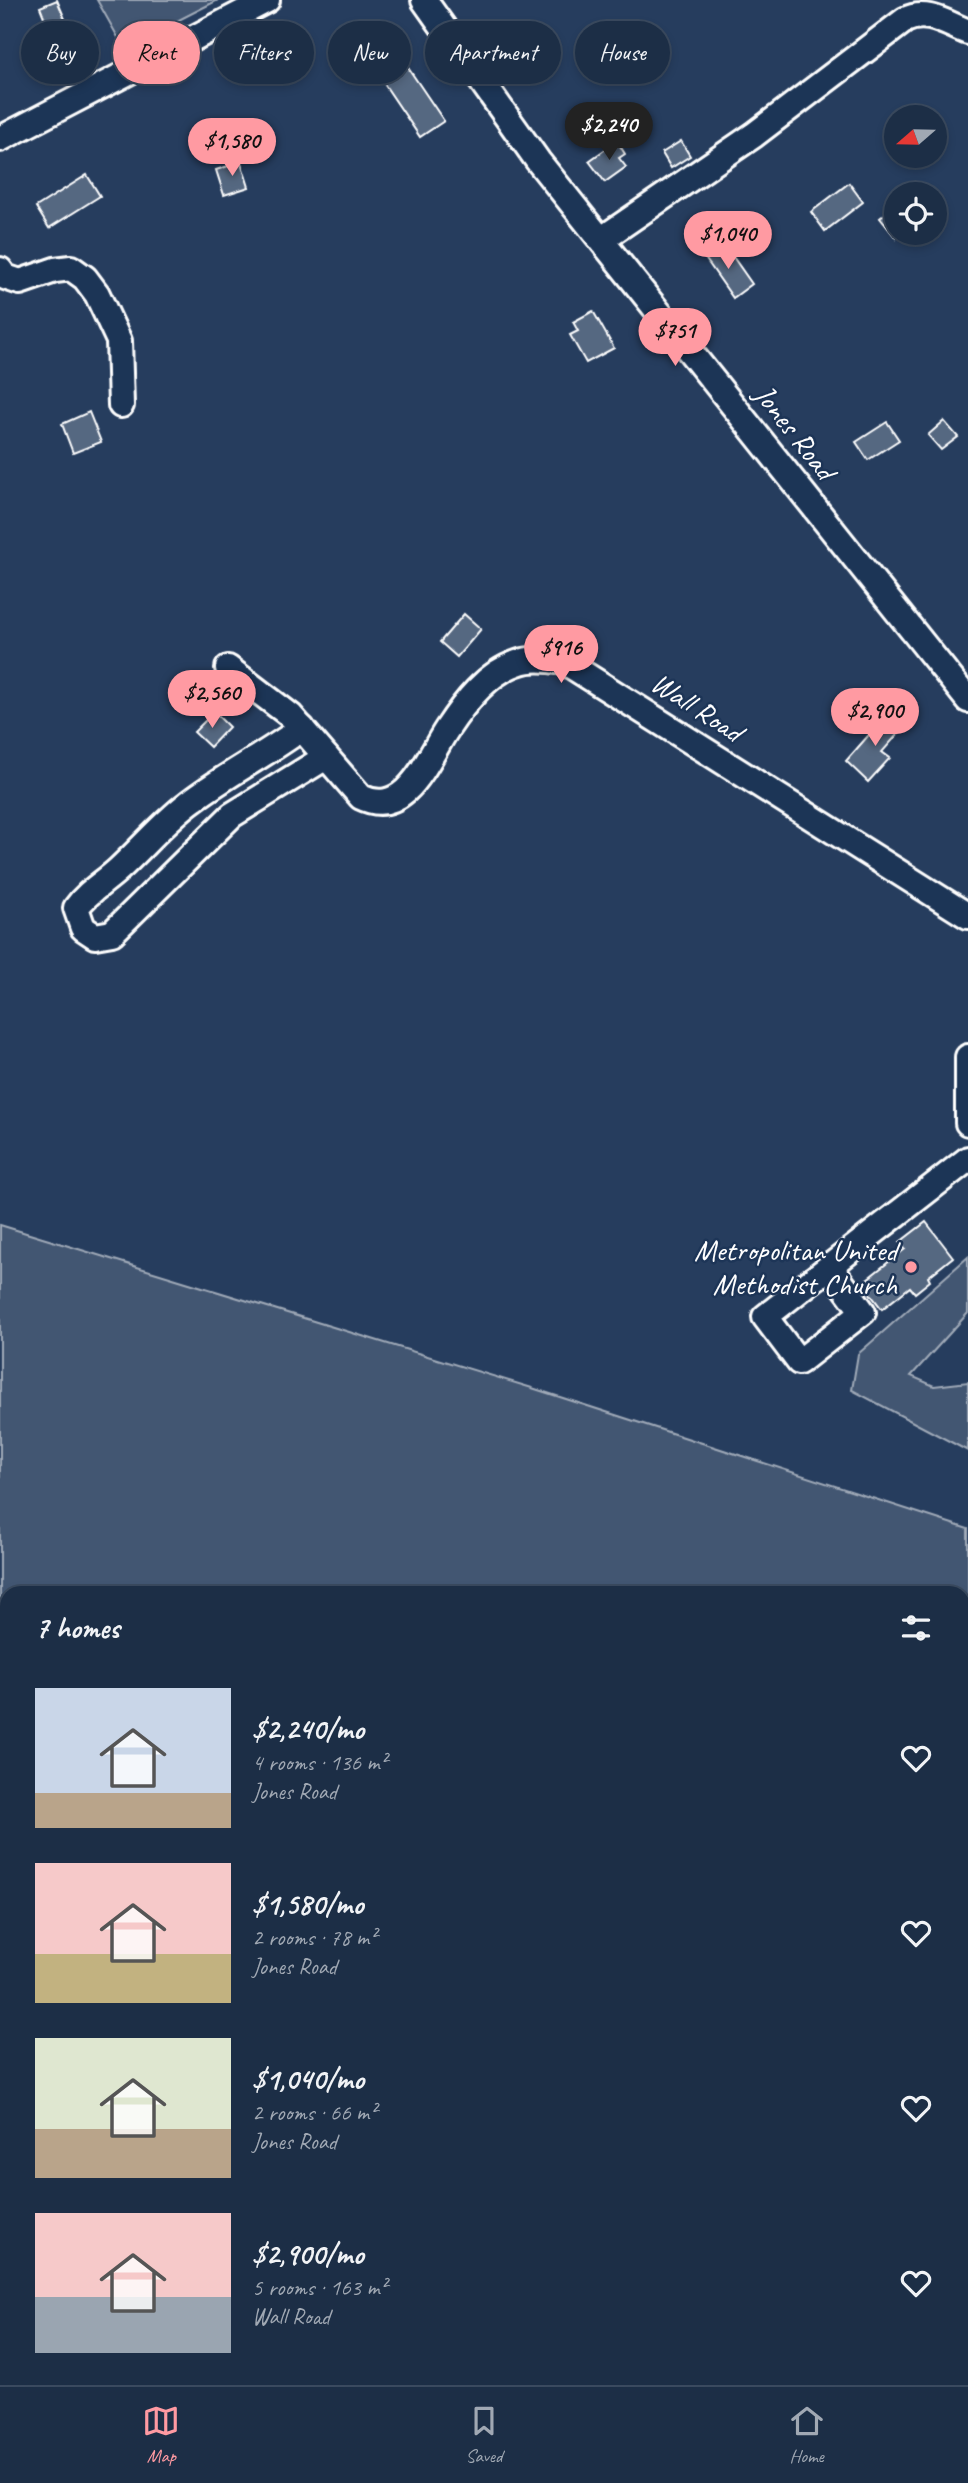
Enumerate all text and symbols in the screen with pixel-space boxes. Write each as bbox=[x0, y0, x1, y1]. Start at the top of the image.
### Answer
chip: Buy bbox=[21, 21, 99, 84]
chip: Rent bbox=[113, 21, 200, 84]
chip: Filters bbox=[214, 21, 314, 84]
chip: New bbox=[328, 21, 411, 84]
chip: Apartment bbox=[425, 21, 561, 84]
chip: House bbox=[575, 21, 670, 84]
pin: $2,240 bbox=[552, 102, 666, 162]
north arrow bbox=[884, 105, 947, 168]
map controls bbox=[884, 105, 947, 245]
text: $2,240 bbox=[581, 110, 637, 139]
pin: $1,580 bbox=[175, 118, 289, 178]
text: $1,580 bbox=[204, 126, 260, 155]
button: locate bbox=[884, 182, 947, 245]
pin: $1,040 bbox=[671, 212, 785, 271]
text: $1,040 bbox=[700, 219, 756, 248]
pin: $751 bbox=[634, 308, 716, 368]
text: $751 bbox=[655, 316, 695, 345]
street label: Jones Road bbox=[745, 375, 847, 491]
pin: $916 bbox=[520, 626, 602, 685]
text: $916 bbox=[540, 633, 582, 662]
street label: Wall Road bbox=[644, 663, 754, 753]
pin: $2,560 bbox=[155, 670, 269, 730]
text: $2,560 bbox=[184, 678, 240, 707]
pin: $2,900 bbox=[818, 688, 932, 748]
text: $2,900 bbox=[847, 696, 903, 725]
place label: Metropolitan United Methodist Church bbox=[694, 1231, 901, 1303]
marker: Metropolitan United Methodist Church bbox=[903, 1259, 919, 1275]
text: 7 homes bbox=[35, 1609, 120, 1647]
icon: filters bbox=[897, 1609, 935, 1647]
text: $2,240/mo bbox=[252, 1710, 364, 1748]
icon: home bbox=[91, 1716, 175, 1800]
icon: heart bbox=[897, 1739, 935, 1777]
text: 4 rooms · 136 m² bbox=[252, 1748, 387, 1777]
text: Jones Road bbox=[252, 1777, 337, 1806]
text: $1,580/mo bbox=[252, 1885, 363, 1923]
icon: home bbox=[91, 1891, 175, 1975]
icon: heart bbox=[897, 1914, 935, 1952]
text: 2 rooms · 78 m² bbox=[252, 1923, 376, 1952]
text: Jones Road bbox=[252, 1952, 337, 1981]
text: $1,040/mo bbox=[252, 2060, 364, 2098]
icon: home bbox=[91, 2066, 175, 2150]
icon: heart bbox=[897, 2089, 935, 2127]
text: 2 rooms · 66 m² bbox=[252, 2098, 376, 2127]
text: Jones Road bbox=[252, 2127, 337, 2156]
text: $2,900/mo bbox=[252, 2235, 364, 2273]
icon: home bbox=[91, 2241, 175, 2325]
icon: heart bbox=[897, 2264, 935, 2302]
text: 5 rooms · 163 m² bbox=[252, 2273, 387, 2302]
text: Wall Road bbox=[252, 2302, 330, 2331]
tab: Map bbox=[142, 2402, 180, 2468]
tab: Saved bbox=[465, 2402, 503, 2468]
tab: Home bbox=[788, 2402, 826, 2468]

